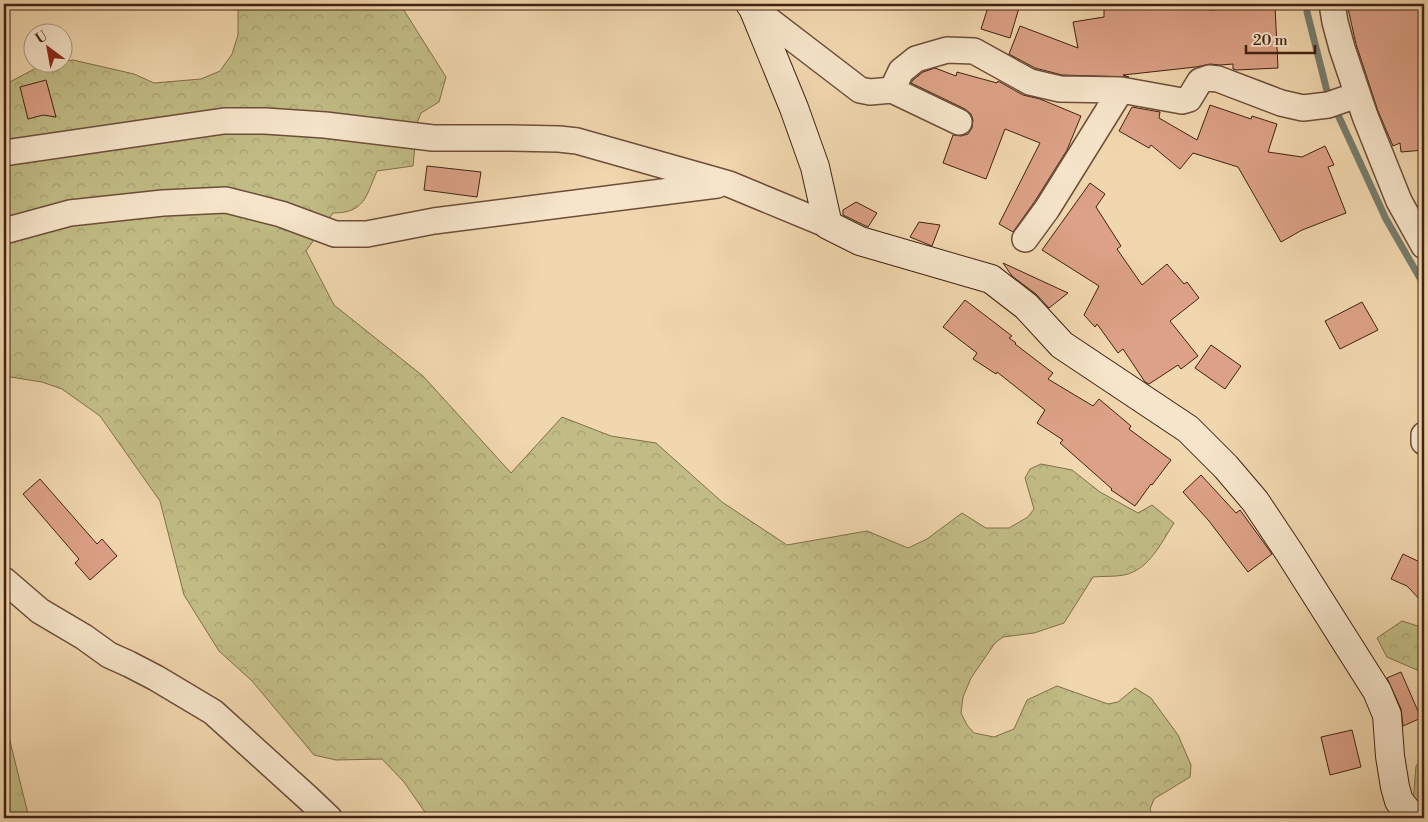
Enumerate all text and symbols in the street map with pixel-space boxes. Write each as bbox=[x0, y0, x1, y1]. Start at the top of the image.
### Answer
north arrow bbox=[22, 22, 72, 72]
scale bar bbox=[1246, 22, 1314, 54]
text: U bbox=[32, 27, 51, 48]
text: 20 m bbox=[1253, 31, 1288, 50]

